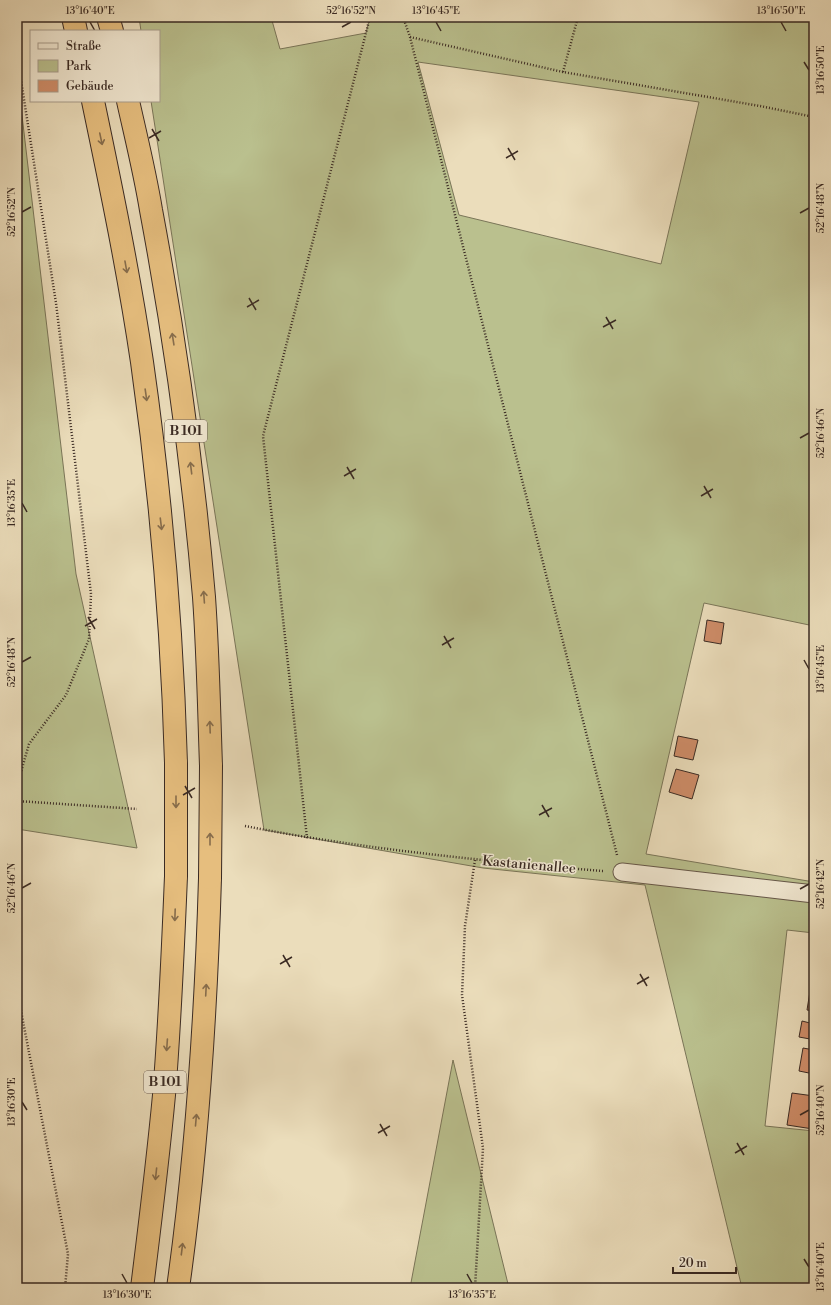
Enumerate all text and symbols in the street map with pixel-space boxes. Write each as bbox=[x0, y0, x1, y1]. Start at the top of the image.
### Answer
text: 13°16'40"E bbox=[65, 5, 115, 17]
text: 52°16'52"N bbox=[326, 5, 376, 17]
text: 13°16'45"E bbox=[412, 5, 460, 17]
text: 13°16'50"E bbox=[757, 5, 805, 17]
legend bbox=[30, 30, 160, 102]
text: Straße bbox=[66, 39, 101, 54]
text: 13°16'50"E bbox=[815, 46, 827, 94]
text: Park bbox=[66, 59, 92, 74]
text: Gebäude bbox=[66, 79, 114, 94]
one-way arrow bbox=[97, 132, 105, 145]
text: 52°16'48"N bbox=[815, 182, 827, 233]
text: 52°16'52"N bbox=[6, 187, 18, 237]
one-way arrow bbox=[122, 260, 130, 273]
one-way arrow bbox=[169, 333, 177, 346]
one-way arrow bbox=[142, 388, 150, 401]
text: 52°16'46"N bbox=[815, 407, 827, 458]
road number: B 101 bbox=[165, 420, 207, 442]
one-way arrow bbox=[187, 462, 195, 475]
text: 13°16'35"E bbox=[6, 479, 18, 527]
one-way arrow bbox=[158, 517, 165, 530]
one-way arrow bbox=[200, 591, 207, 604]
text: 52°16'48"N bbox=[6, 636, 18, 687]
text: 13°16'45"E bbox=[815, 645, 827, 693]
one-way arrow bbox=[206, 721, 214, 734]
one-way arrow bbox=[172, 795, 180, 808]
one-way arrow bbox=[207, 833, 214, 846]
street label: Kastanienallee bbox=[481, 852, 577, 878]
text: 52°16'42"N bbox=[815, 858, 827, 909]
text: 52°16'46"N bbox=[6, 862, 18, 913]
one-way arrow bbox=[171, 908, 178, 921]
one-way arrow bbox=[202, 984, 209, 997]
one-way arrow bbox=[164, 1038, 171, 1051]
road number: B 101 bbox=[144, 1071, 186, 1093]
text: 13°16'30"E bbox=[6, 1078, 18, 1126]
text: 52°16'40"N bbox=[815, 1084, 827, 1136]
one-way arrow bbox=[193, 1114, 200, 1127]
one-way arrow bbox=[152, 1167, 159, 1180]
text: 13°16'40"E bbox=[815, 1242, 827, 1292]
one-way arrow bbox=[179, 1243, 186, 1256]
scale bar bbox=[673, 1249, 736, 1275]
text: 20 m bbox=[679, 1256, 707, 1271]
text: 13°16'30"E bbox=[103, 1289, 151, 1301]
text: 13°16'35"E bbox=[448, 1289, 496, 1301]

